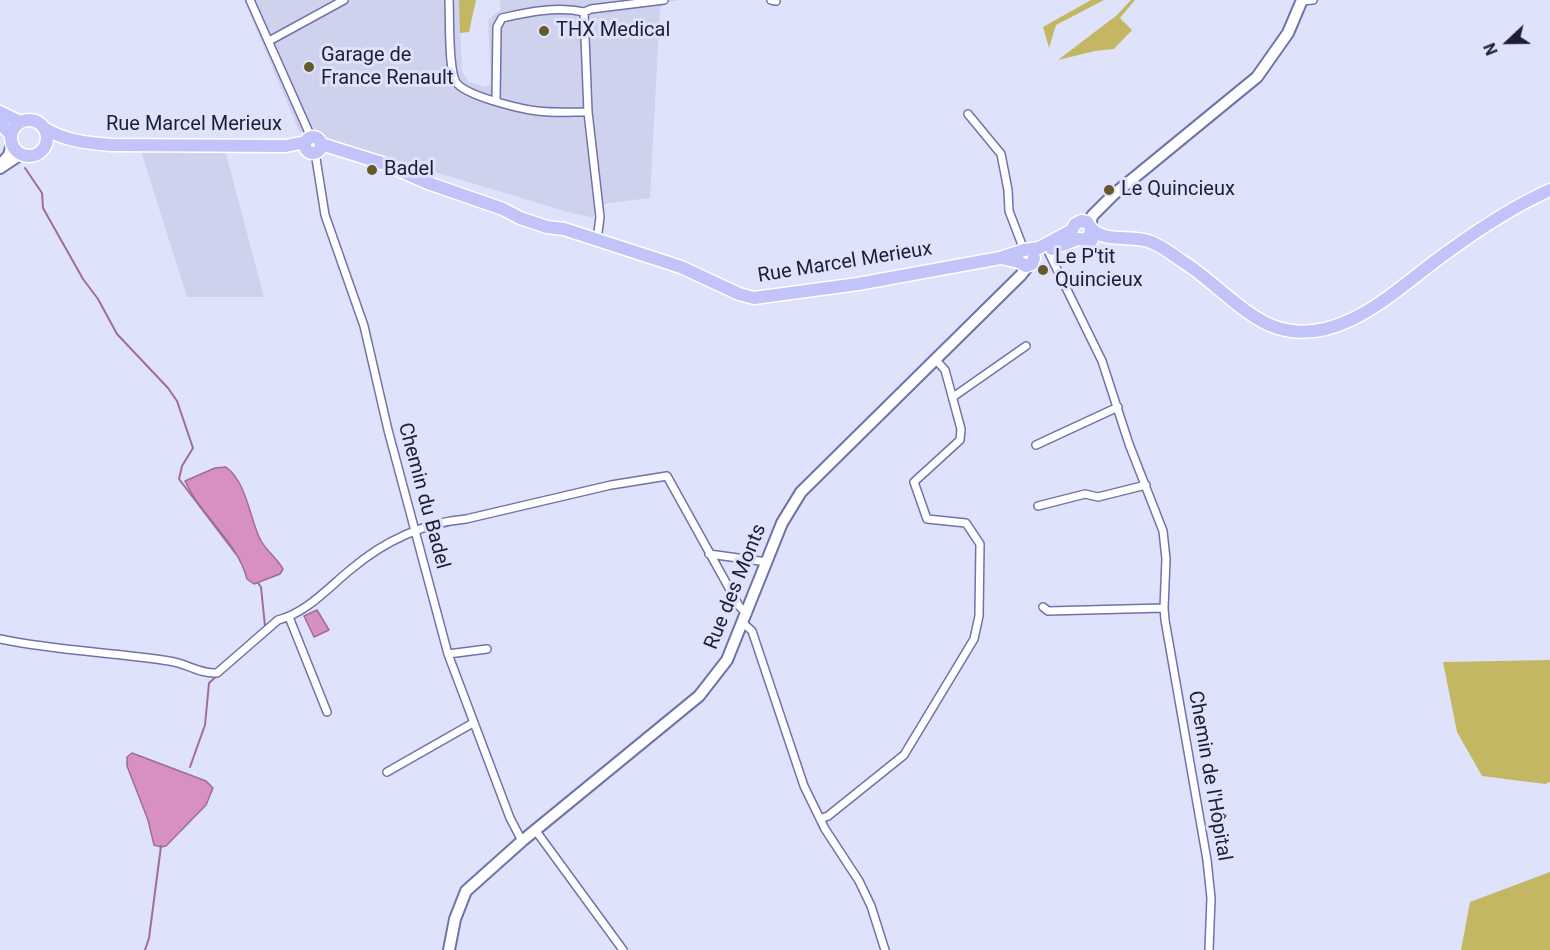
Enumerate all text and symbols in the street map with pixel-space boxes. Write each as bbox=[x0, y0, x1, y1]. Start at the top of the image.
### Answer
north arrow bbox=[1478, 12, 1538, 72]
place label: THX Medical bbox=[556, 19, 670, 43]
marker: THX Medical bbox=[537, 24, 551, 38]
text: N bbox=[1480, 40, 1502, 58]
place label: Garage de France Renault bbox=[321, 44, 453, 91]
marker: Garage de France Renault bbox=[302, 60, 316, 74]
street label: Rue Marcel Merieux bbox=[106, 113, 282, 137]
place label: Badel bbox=[384, 158, 434, 182]
marker: Badel bbox=[365, 163, 379, 177]
place label: Le Quincieux bbox=[1121, 178, 1235, 202]
marker: Le Quincieux bbox=[1102, 183, 1116, 197]
street label: Rue Marcel Merieux bbox=[756, 237, 934, 289]
place label: Le P'tit Quincieux bbox=[1055, 246, 1143, 293]
marker: Le P'tit Quincieux bbox=[1036, 263, 1050, 277]
street label: Chemin du Badel bbox=[392, 420, 454, 572]
street label: Rue des Monts bbox=[700, 521, 772, 653]
street label: Chemin de l'Hôpital bbox=[1182, 689, 1236, 863]

